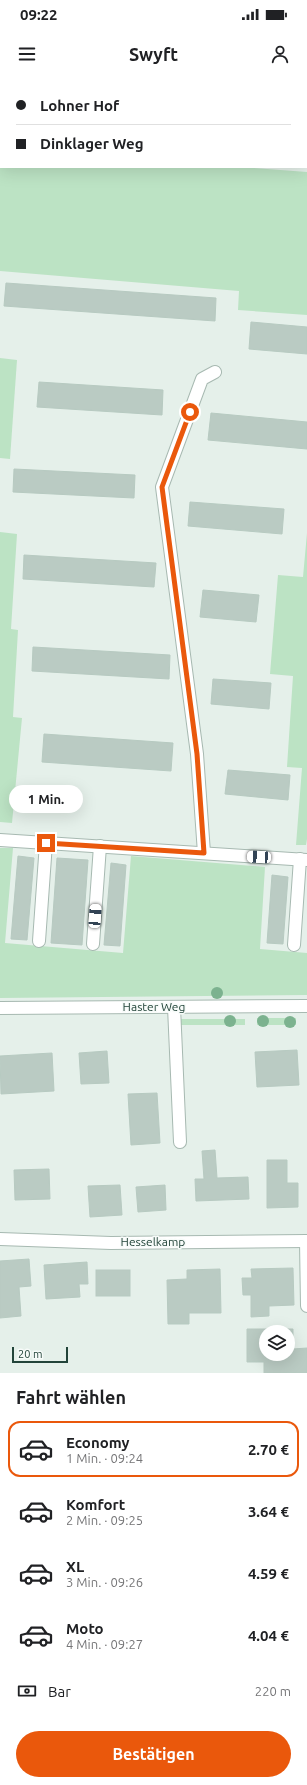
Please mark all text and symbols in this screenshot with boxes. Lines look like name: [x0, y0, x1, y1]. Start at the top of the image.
text: 09:22: [20, 6, 58, 23]
icon: menu: [16, 43, 38, 65]
icon: person: [269, 43, 291, 65]
text: Swyft: [129, 44, 178, 64]
text: Lohner Hof: [40, 97, 119, 114]
text: Dinklager Weg: [40, 135, 144, 152]
route start: [181, 403, 199, 421]
callout: 1 Min.: [9, 785, 83, 813]
text: 1 Min.: [28, 792, 64, 806]
route end: [37, 834, 55, 852]
car: [247, 850, 271, 864]
car: [88, 904, 102, 928]
street label: Haster Weg: [123, 1000, 185, 1013]
street label: Hesselkamp: [121, 1235, 185, 1248]
map controls: [259, 1325, 295, 1361]
button: layers: [259, 1325, 295, 1361]
scale bar: [12, 1345, 68, 1364]
text: 20 m: [18, 1348, 42, 1360]
text: Fahrt wählen: [16, 1387, 126, 1407]
icon: car: [18, 1431, 54, 1467]
text: Economy: [66, 1434, 130, 1451]
text: 2.70 €: [248, 1441, 289, 1458]
text: 1 Min. · 09:24: [66, 1451, 143, 1465]
icon: car: [18, 1493, 54, 1529]
text: Komfort: [66, 1496, 125, 1513]
text: 3.64 €: [248, 1503, 289, 1520]
text: 2 Min. · 09:25: [66, 1513, 143, 1527]
icon: car: [18, 1555, 54, 1591]
text: XL: [66, 1558, 84, 1575]
text: 4.59 €: [248, 1565, 289, 1582]
text: 3 Min. · 09:26: [66, 1575, 143, 1589]
icon: car: [18, 1617, 54, 1653]
text: Moto: [66, 1620, 104, 1637]
text: 4.04 €: [248, 1627, 289, 1644]
text: 4 Min. · 09:27: [66, 1637, 143, 1651]
icon: cash: [16, 1680, 38, 1702]
text: Bar: [48, 1683, 71, 1700]
text: 220 m: [255, 1684, 291, 1698]
button: Bestätigen: [16, 1731, 291, 1777]

